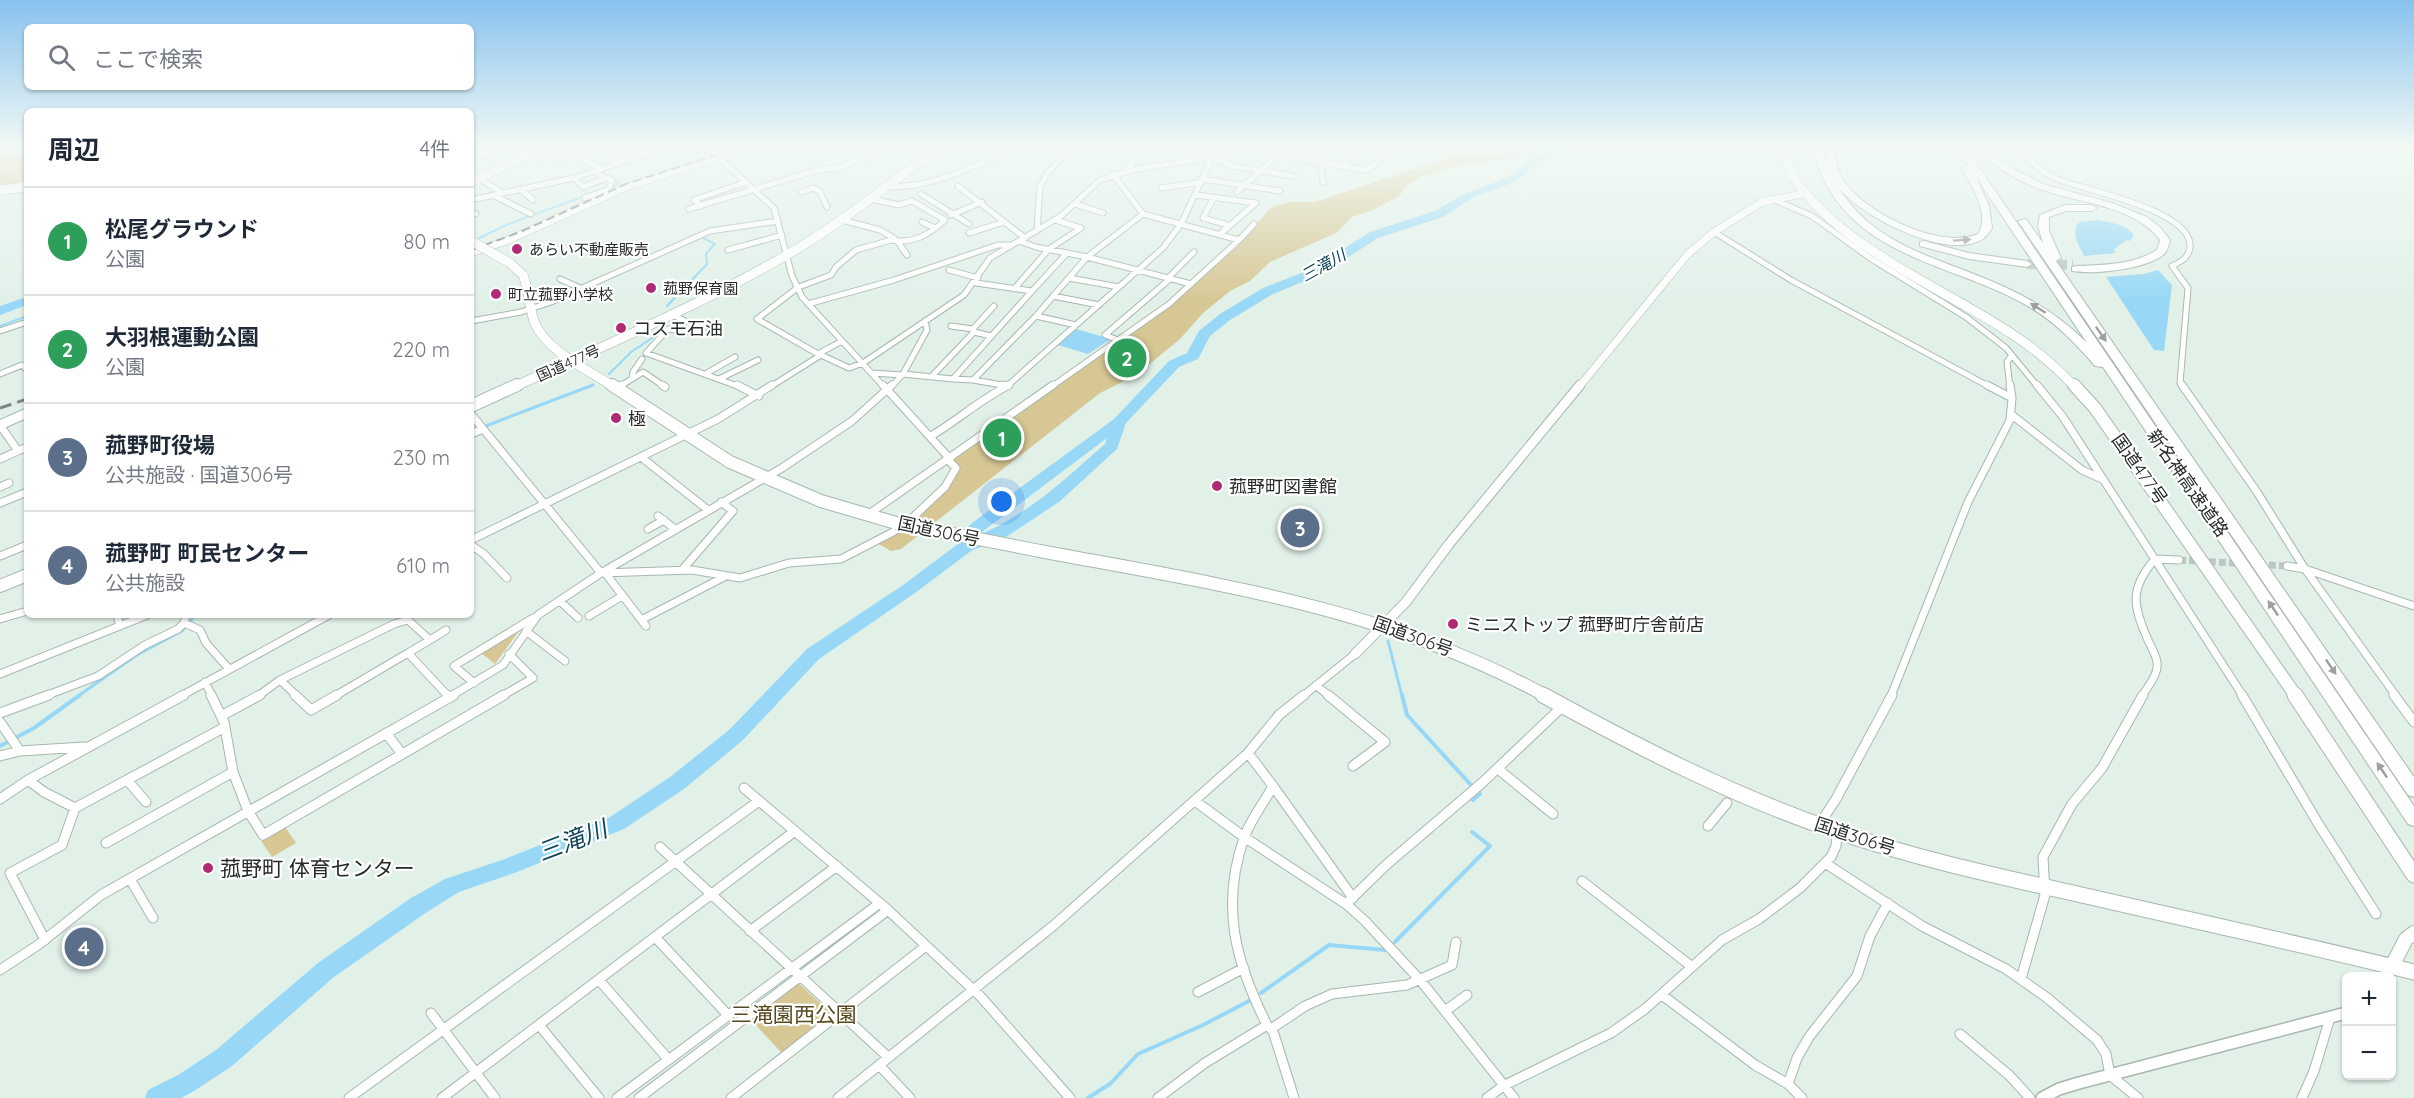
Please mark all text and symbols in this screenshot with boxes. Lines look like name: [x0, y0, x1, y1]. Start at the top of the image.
search box: [24, 24, 474, 90]
icon: search: [45, 41, 78, 74]
text: ここで検索: [93, 45, 203, 73]
text: 周辺: [48, 133, 100, 166]
text: 4件: [419, 136, 450, 161]
text: 松尾グラウンド: [105, 215, 259, 243]
text: 1: [64, 229, 71, 254]
text: 80 m: [404, 229, 450, 254]
one-way arrow: [1952, 235, 1971, 245]
place label: あらい不動産販売: [529, 240, 649, 259]
marker: あらい不動産販売: [510, 242, 524, 256]
water label: 三滝川: [1297, 244, 1351, 285]
text: 公園: [105, 246, 145, 271]
place label: 菰野保育園: [663, 279, 738, 298]
marker: 菰野保育園: [644, 281, 658, 295]
place label: 町立菰野小学校: [508, 285, 613, 304]
marker: 町立菰野小学校: [489, 287, 503, 301]
one-way arrow: [2030, 302, 2046, 313]
place label: コスモ石油: [633, 317, 723, 340]
marker: コスモ石油: [614, 321, 628, 335]
text: 大羽根運動公園: [105, 323, 259, 351]
one-way arrow: [2096, 325, 2107, 342]
pin: 2: [1108, 336, 1146, 380]
text: 2: [62, 337, 73, 362]
text: 220 m: [392, 337, 450, 362]
street label: 国道477号: [533, 341, 603, 385]
text: 公園: [105, 354, 145, 379]
place label: 極: [628, 407, 646, 430]
marker: 極: [609, 411, 623, 425]
pin: 1: [982, 416, 1022, 460]
street label: 新名神高速道路: [2142, 425, 2234, 541]
street label: 国道477号: [2107, 429, 2173, 509]
text: 菰野町役場: [105, 431, 215, 459]
text: 3: [62, 445, 73, 470]
text: 230 m: [393, 445, 450, 470]
text: 公共施設 · 国道306号: [105, 462, 293, 487]
place label: 菰野町図書館: [1229, 475, 1337, 498]
marker: 菰野町図書館: [1210, 479, 1224, 493]
your location: [987, 487, 1016, 516]
pin: 3: [1280, 506, 1320, 550]
street label: 国道306号: [896, 511, 982, 551]
text: 菰野町 町民センター: [105, 539, 309, 567]
text: 4: [62, 553, 73, 578]
text: 610 m: [396, 553, 450, 578]
text: 公共施設: [105, 570, 185, 595]
one-way arrow: [2267, 601, 2279, 617]
street label: 国道306号: [1370, 611, 1456, 661]
place label: ミニストップ 菰野町庁舎前店: [1465, 613, 1704, 636]
marker: ミニストップ 菰野町庁舎前店: [1446, 617, 1460, 631]
one-way arrow: [2325, 659, 2337, 675]
one-way arrow: [2376, 762, 2387, 779]
water label: 三滝川: [533, 812, 614, 867]
street label: 国道306号: [1812, 812, 1898, 860]
place label: 菰野町 体育センター: [220, 855, 415, 881]
marker: 菰野町 体育センター: [201, 861, 215, 875]
pin: 4: [64, 924, 104, 970]
map controls: [2342, 972, 2396, 1080]
button: +: [2342, 972, 2396, 1026]
park label: 三滝園西公園: [731, 1001, 857, 1027]
button: −: [2342, 1026, 2396, 1080]

